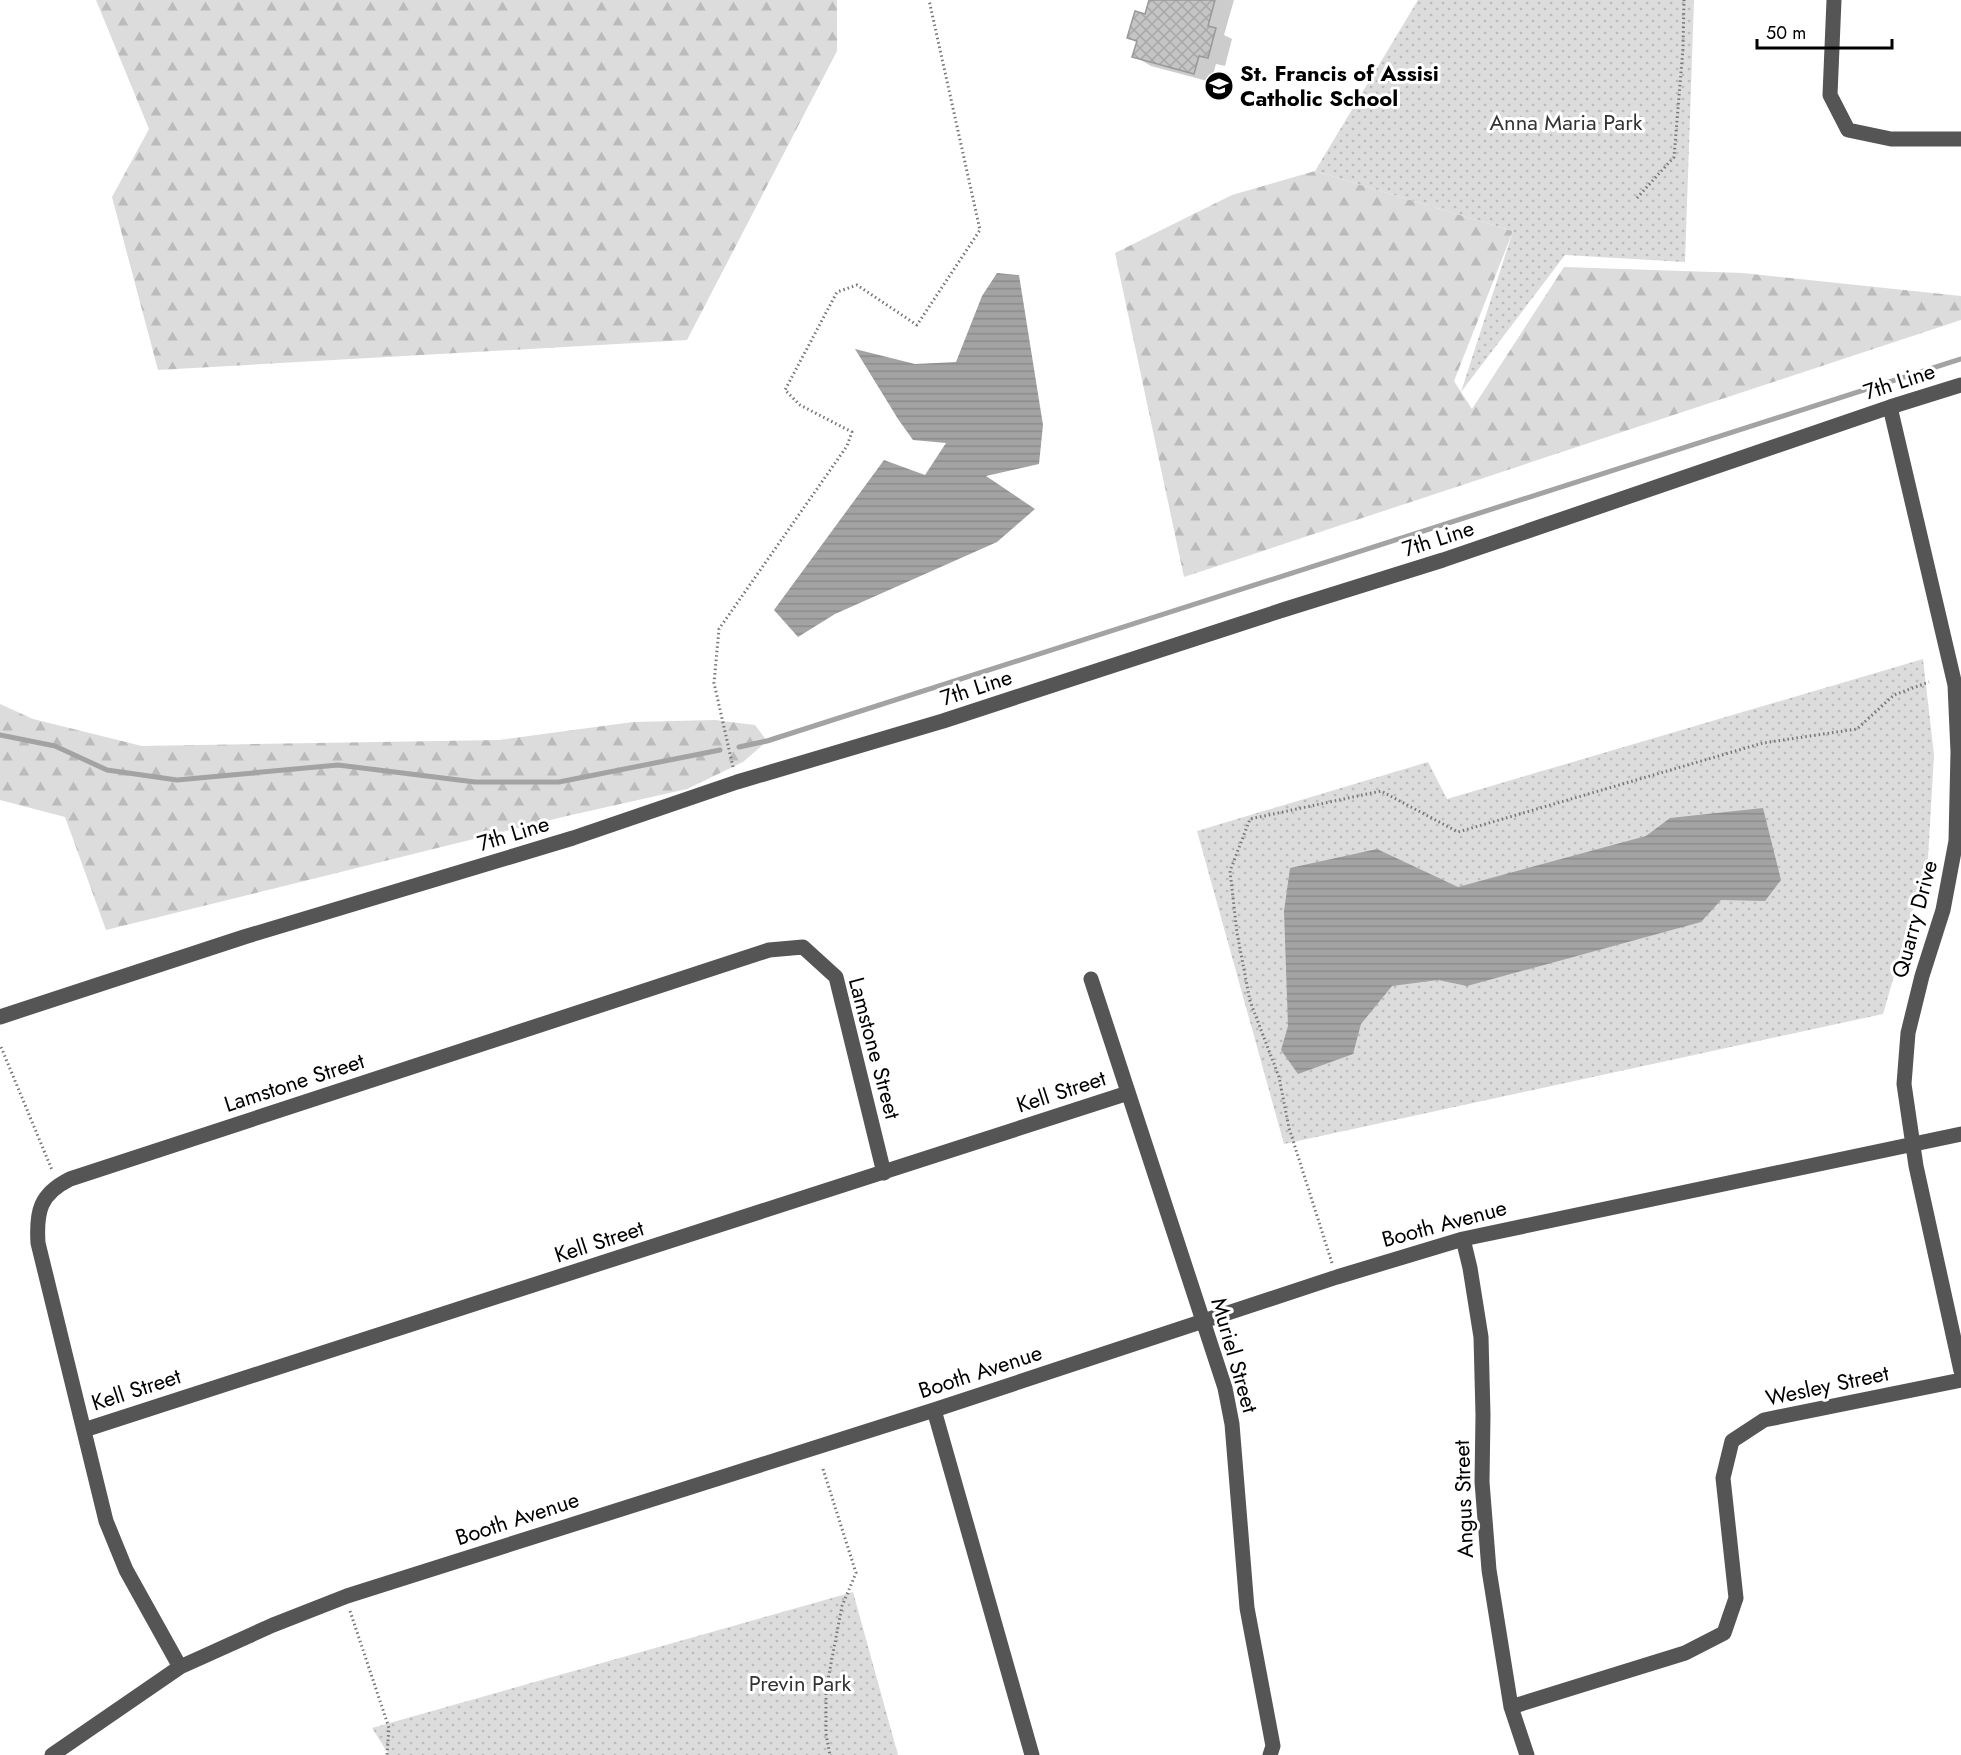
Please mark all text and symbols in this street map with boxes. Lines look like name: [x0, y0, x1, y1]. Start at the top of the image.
scale bar: [1757, 12, 1892, 50]
text: 50 m: [1766, 20, 1806, 46]
place label: St. Francis of Assisi Catholic School: [1240, 57, 1439, 114]
school or university icon: St. Francis of Assisi Catholic School: [1203, 70, 1235, 102]
park label: Anna Maria Park: [1490, 106, 1643, 138]
street label: 7th Line: [1859, 354, 1939, 408]
street label: 7th Line: [1398, 511, 1478, 565]
street label: 7th Line: [936, 660, 1016, 714]
street label: 7th Line: [473, 807, 553, 859]
street label: Quarry Drive: [1883, 857, 1945, 981]
street label: Lamstone Street: [841, 973, 910, 1123]
street label: Lamstone Street: [220, 1044, 369, 1120]
street label: Kell Street: [1012, 1061, 1111, 1120]
street label: Booth Avenue: [1378, 1191, 1510, 1255]
street label: Kell Street: [550, 1211, 649, 1270]
street label: Muriel Street: [1203, 1294, 1267, 1417]
street label: Booth Avenue: [914, 1336, 1046, 1406]
street label: Wesley Street: [1763, 1356, 1892, 1414]
street label: Kell Street: [87, 1359, 186, 1418]
street label: Angus Street: [1445, 1439, 1481, 1559]
street label: Booth Avenue: [451, 1483, 583, 1553]
park label: Previn Park: [749, 1667, 852, 1699]

